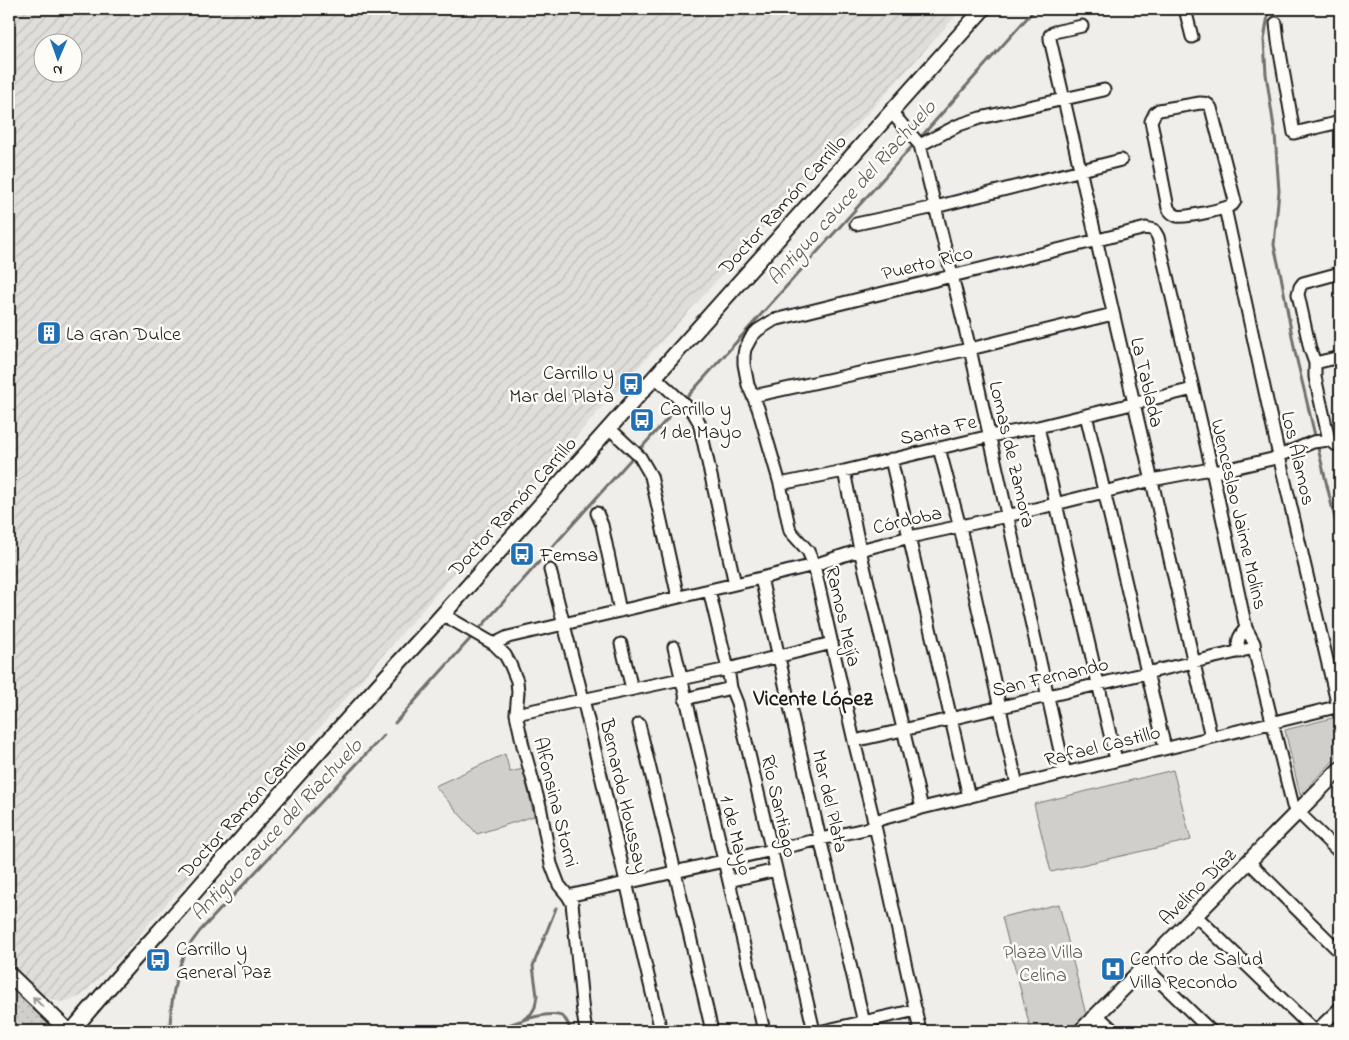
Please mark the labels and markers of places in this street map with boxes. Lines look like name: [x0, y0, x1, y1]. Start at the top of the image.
building icon: La Gran Dulce: [36, 320, 62, 346]
place label: La Gran Dulce: [66, 321, 181, 350]
place label: Carrillo y Mar del Plata: [509, 360, 614, 412]
bus stop icon: Carrillo y Mar del Plata: [618, 371, 644, 397]
place label: Carrillo y 1 de Mayo: [660, 396, 742, 448]
bus stop icon: Carrillo y 1 de Mayo: [629, 407, 655, 433]
bus stop icon: Femsa: [509, 541, 535, 567]
place label: Femsa: [539, 542, 598, 571]
place label: Carrillo y General Paz: [176, 936, 272, 988]
place label: Centro de Salud Villa Recondo: [1129, 946, 1263, 998]
bus stop icon: Carrillo y General Paz: [145, 947, 171, 973]
hospital icon: Centro de Salud Villa Recondo: [1100, 956, 1126, 982]

